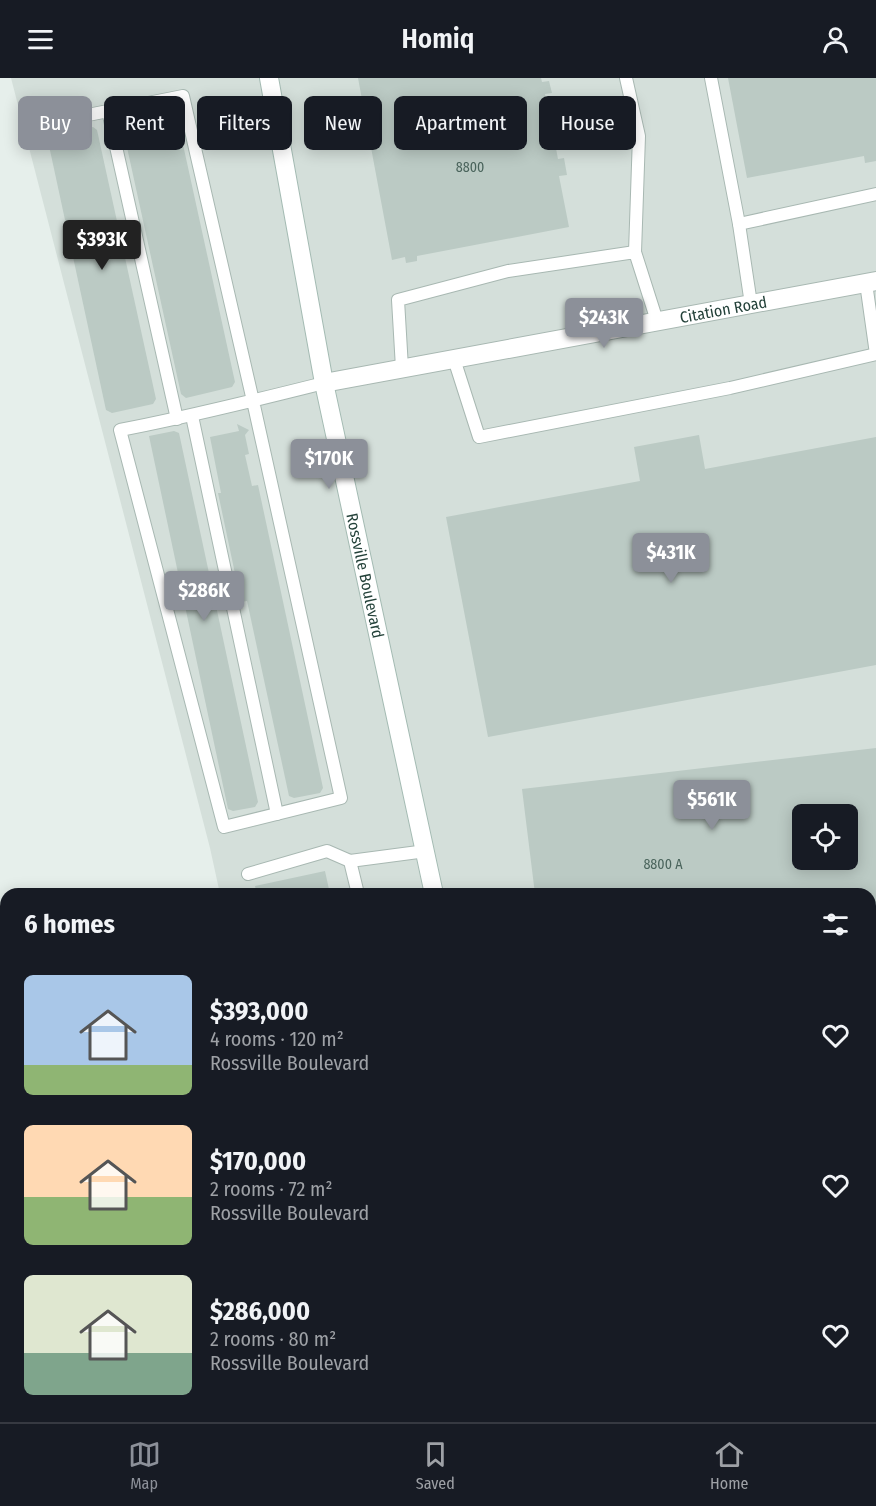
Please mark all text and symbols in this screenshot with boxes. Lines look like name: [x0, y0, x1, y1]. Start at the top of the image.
icon: menu: [24, 23, 57, 56]
text: Homiq: [402, 23, 474, 55]
icon: person: [819, 23, 852, 56]
chip: Buy: [18, 96, 92, 150]
chip: Rent: [104, 96, 185, 150]
chip: Filters: [197, 96, 292, 150]
chip: New: [304, 96, 382, 150]
chip: Apartment: [394, 96, 527, 150]
chip: House: [539, 96, 636, 150]
house number: 8800: [456, 159, 484, 176]
pin: $393K: [60, 220, 144, 271]
text: $393K: [77, 227, 127, 251]
street label: Citation Road: [678, 292, 768, 327]
pin: $243K: [562, 298, 646, 349]
text: $243K: [579, 305, 629, 329]
pin: $170K: [287, 439, 371, 490]
text: $170K: [305, 446, 353, 470]
street label: Rossville Boulevard: [342, 511, 388, 640]
pin: $431K: [629, 533, 713, 584]
text: $431K: [646, 540, 696, 564]
pin: $286K: [162, 571, 246, 622]
text: $286K: [178, 578, 230, 602]
pin: $561K: [670, 780, 754, 831]
text: $561K: [687, 787, 737, 811]
map controls: [792, 804, 858, 870]
button: locate: [792, 804, 858, 870]
house number: 8800 A: [643, 856, 683, 873]
icon: filters: [819, 908, 852, 941]
text: 6 homes: [24, 909, 115, 940]
text: $393,000: [210, 996, 308, 1027]
icon: home: [72, 999, 144, 1071]
icon: heart: [819, 1019, 852, 1052]
text: 4 rooms · 120 m²: [210, 1027, 344, 1051]
text: Rossville Boulevard: [210, 1051, 369, 1075]
text: $170,000: [210, 1146, 306, 1177]
icon: home: [72, 1149, 144, 1221]
icon: heart: [819, 1169, 852, 1202]
text: 2 rooms · 72 m²: [210, 1177, 332, 1201]
text: Rossville Boulevard: [210, 1201, 369, 1225]
text: $286,000: [210, 1296, 310, 1327]
icon: home: [72, 1299, 144, 1371]
icon: heart: [819, 1319, 852, 1352]
text: 2 rooms · 80 m²: [210, 1327, 336, 1351]
text: Rossville Boulevard: [210, 1351, 369, 1375]
tab: Map: [128, 1438, 161, 1493]
tab: Saved: [416, 1438, 455, 1493]
tab: Home: [710, 1438, 748, 1493]

